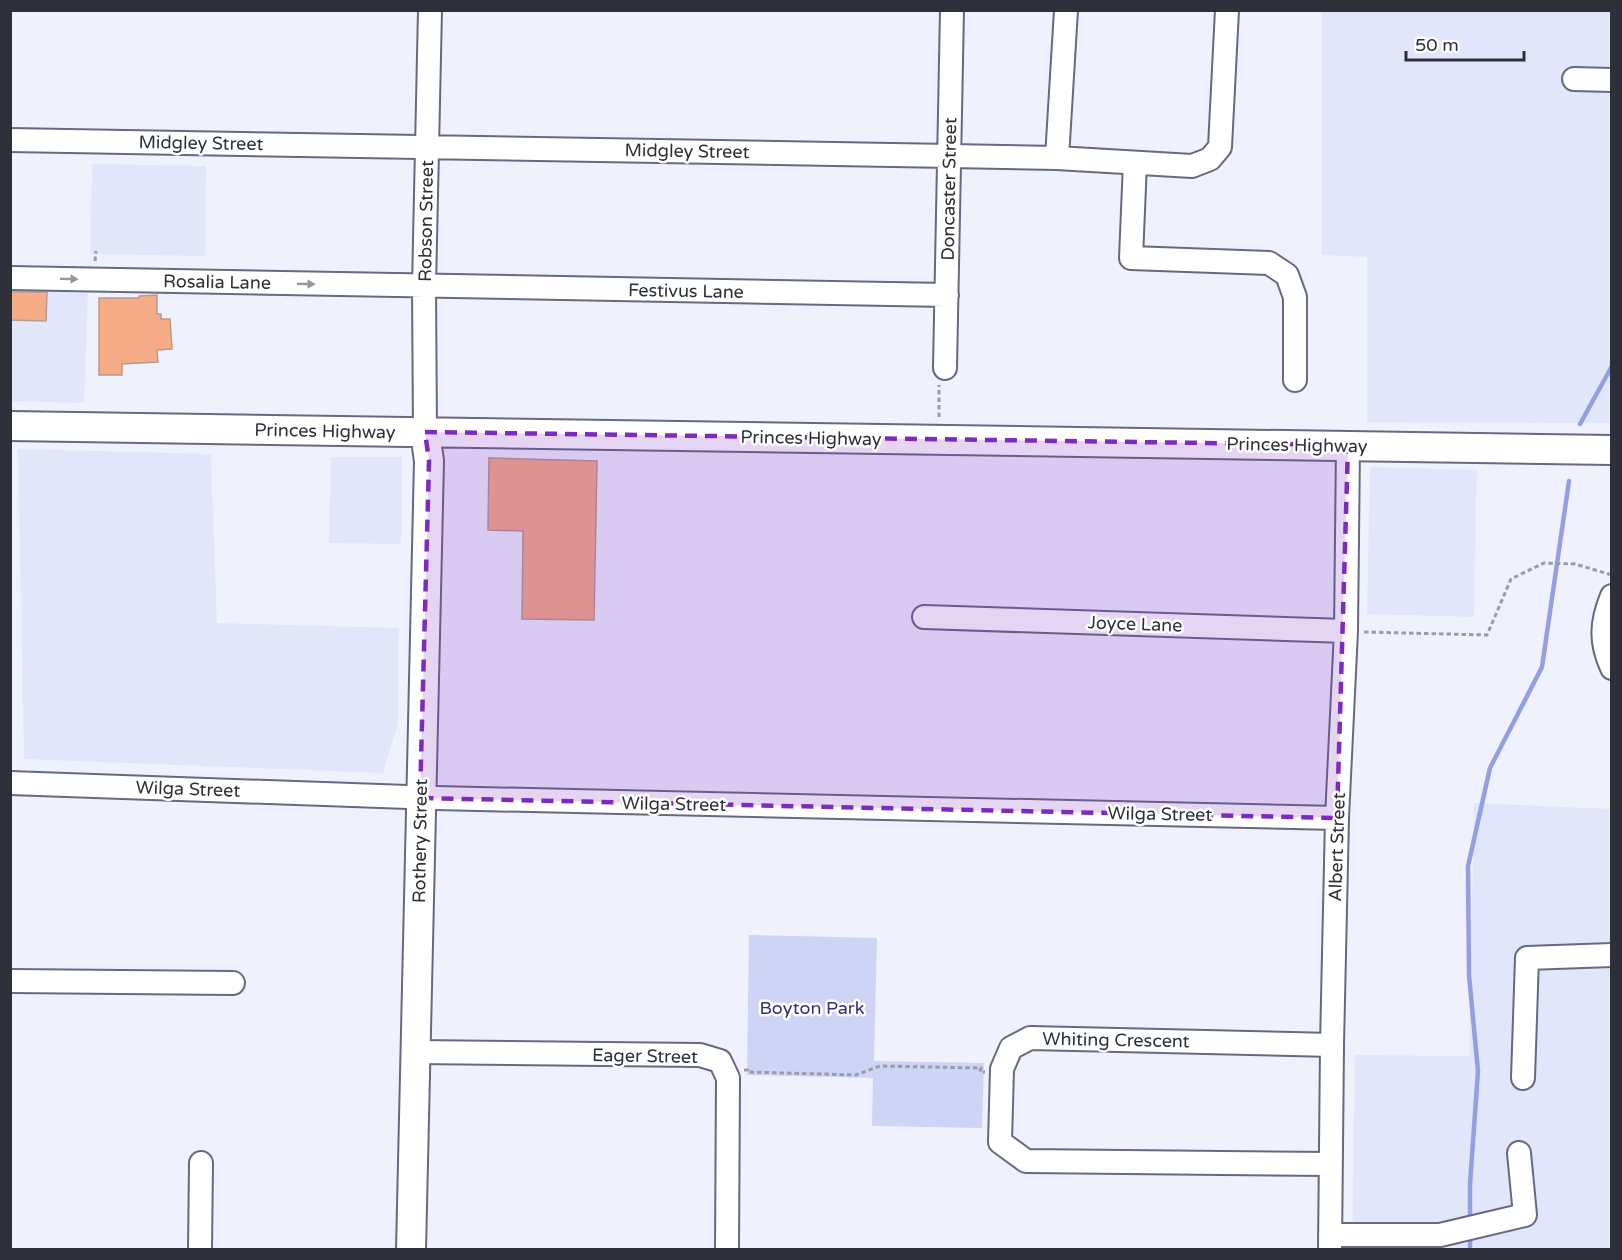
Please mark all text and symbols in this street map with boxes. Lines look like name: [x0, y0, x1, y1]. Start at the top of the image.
scale bar: [1406, 24, 1524, 62]
text: 50 m: [1415, 34, 1459, 56]
street label: Doncaster Street: [937, 117, 961, 261]
street label: Midgley Street: [138, 131, 264, 155]
street label: Midgley Street: [624, 139, 750, 163]
street label: Robson Street: [414, 160, 438, 282]
street label: Rosalia Lane: [163, 270, 271, 294]
one-way arrow: [59, 274, 78, 284]
one-way arrow: [296, 279, 315, 289]
street label: Festivus Lane: [628, 279, 744, 303]
street label: Princes Highway: [254, 419, 396, 443]
street label: Princes Highway: [740, 426, 882, 450]
street label: Princes Highway: [1226, 433, 1368, 457]
street label: Joyce Lane: [1087, 611, 1183, 637]
street label: Wilga Street: [135, 776, 241, 802]
street label: Rothery Street: [408, 778, 432, 903]
street label: Wilga Street: [622, 792, 727, 816]
street label: Albert Street: [1324, 792, 1350, 902]
street label: Wilga Street: [1108, 802, 1213, 826]
park label: Boyton Park: [759, 997, 865, 1019]
street label: Whiting Crescent: [1042, 1028, 1190, 1052]
street label: Eager Street: [592, 1044, 698, 1068]

